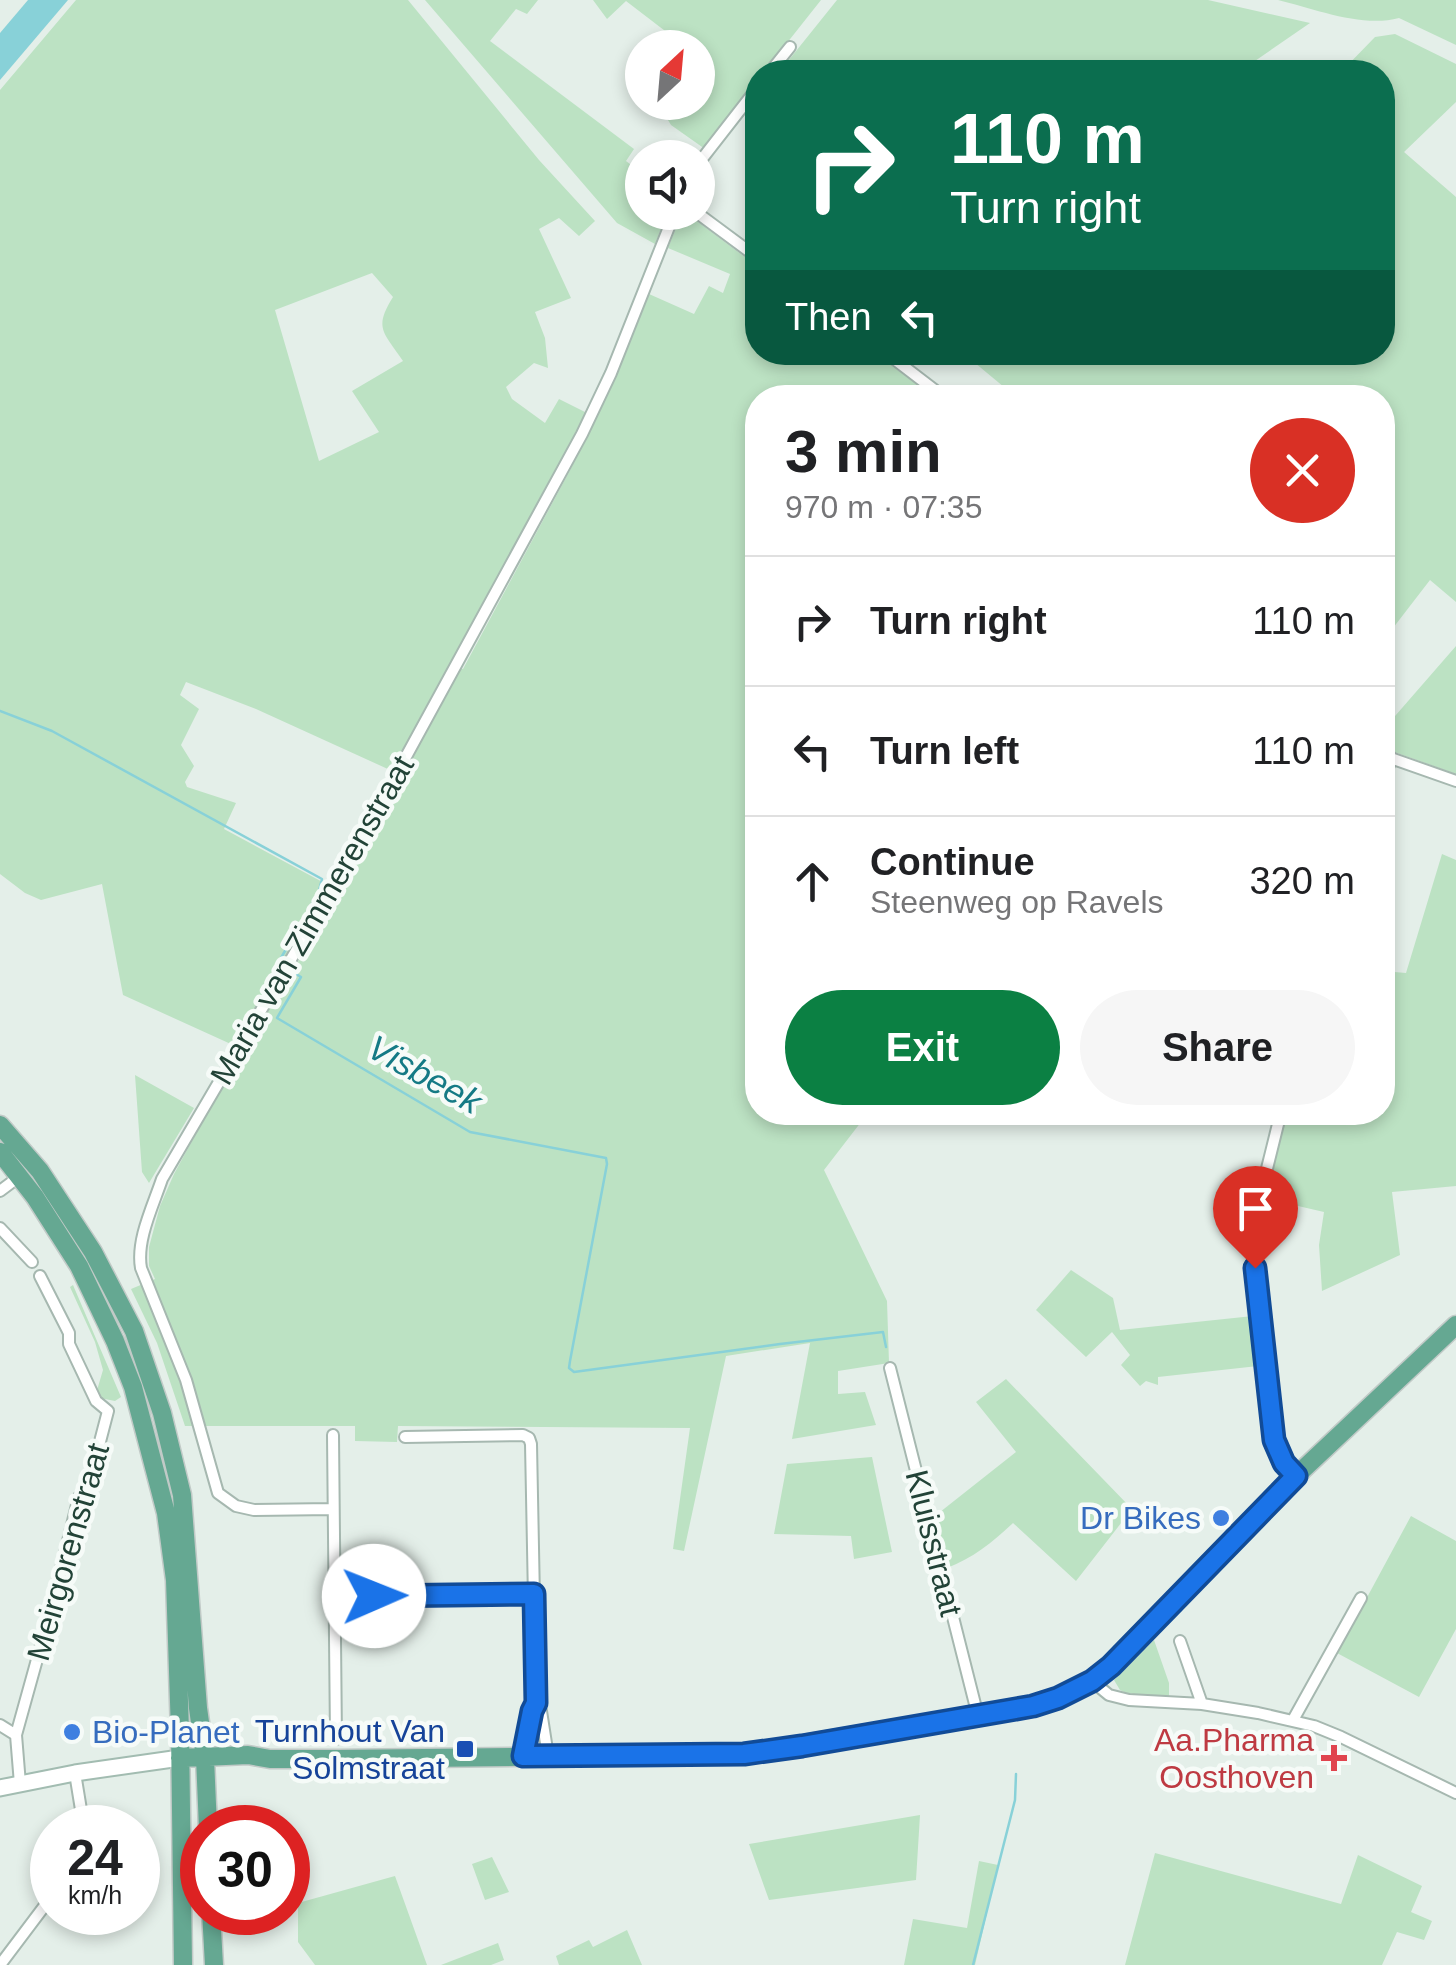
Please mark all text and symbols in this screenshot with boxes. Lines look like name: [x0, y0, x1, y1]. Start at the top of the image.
north arrow: [625, 30, 715, 120]
map controls: [625, 30, 715, 230]
icon: right: [785, 100, 915, 230]
text: 110 m: [950, 100, 1145, 178]
button: sound: [625, 140, 715, 230]
text: Turn right: [950, 182, 1141, 233]
icon: left: [892, 290, 947, 345]
text: Then: [785, 296, 872, 338]
text: 3 min: [785, 418, 942, 485]
button: close: [1250, 418, 1355, 523]
text: 970 m · 07:35: [785, 489, 982, 525]
icon: right: [785, 594, 840, 649]
text: Turn right: [870, 600, 1047, 642]
text: 110 m: [1252, 600, 1355, 642]
icon: left: [785, 724, 840, 779]
text: Turn left: [870, 730, 1019, 772]
text: 110 m: [1252, 730, 1355, 772]
street label: Maria van Zimmerenstraat: [203, 749, 421, 1091]
text: Continue: [870, 841, 1035, 883]
icon: ahead: [785, 854, 840, 909]
text: 320 m: [1249, 860, 1355, 902]
text: Steenweg op Ravels: [870, 884, 1164, 920]
button: Exit: [785, 990, 1060, 1105]
button: Share: [1080, 990, 1355, 1105]
water label: Visbeek: [361, 1027, 490, 1122]
pin: [1213, 1166, 1298, 1269]
icon: arrive: [1228, 1181, 1283, 1236]
street label: Meirgorenstraat: [20, 1439, 116, 1665]
street label: Kluisstraat: [898, 1466, 970, 1620]
place label: Dr Bikes: [1080, 1500, 1201, 1536]
marker: Dr Bikes: [1210, 1507, 1232, 1529]
position arrow: [322, 1544, 426, 1648]
place label: Turnhout Van Solmstraat: [255, 1713, 445, 1786]
place label: Bio-Planet: [92, 1714, 240, 1750]
marker: Bio-Planet: [61, 1721, 83, 1743]
place label: Aa.Pharma Oosthoven: [1154, 1722, 1314, 1795]
marker: Turnhout Van Solmstraat: [454, 1738, 476, 1760]
marker: Aa.Pharma Oosthoven: [1323, 1747, 1345, 1769]
speed limit sign: 30: [180, 1805, 310, 1935]
text: 24: [67, 1830, 123, 1886]
text: km/h: [68, 1881, 122, 1909]

